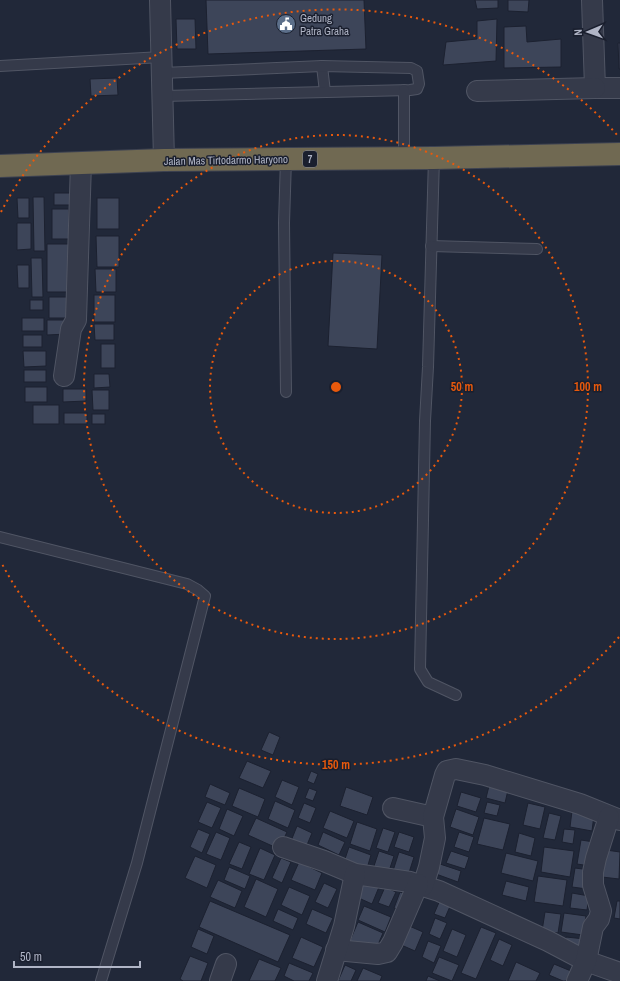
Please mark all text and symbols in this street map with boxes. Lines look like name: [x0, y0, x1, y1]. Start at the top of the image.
place label: Gedung Patra Graha: [300, 11, 349, 38]
north arrow: [568, 12, 608, 52]
public building icon: Gedung Patra Graha: [275, 13, 297, 35]
text: N: [571, 29, 585, 36]
road number: 7: [303, 151, 317, 167]
street label: Jalan Mas Tirtodarmo Haryono: [164, 152, 288, 168]
text: 50 m: [451, 379, 473, 395]
text: 100 m: [574, 379, 602, 395]
centre of rings: [329, 380, 343, 394]
text: 150 m: [322, 757, 350, 773]
scale bar: [14, 943, 140, 969]
text: 50 m: [20, 949, 42, 965]

